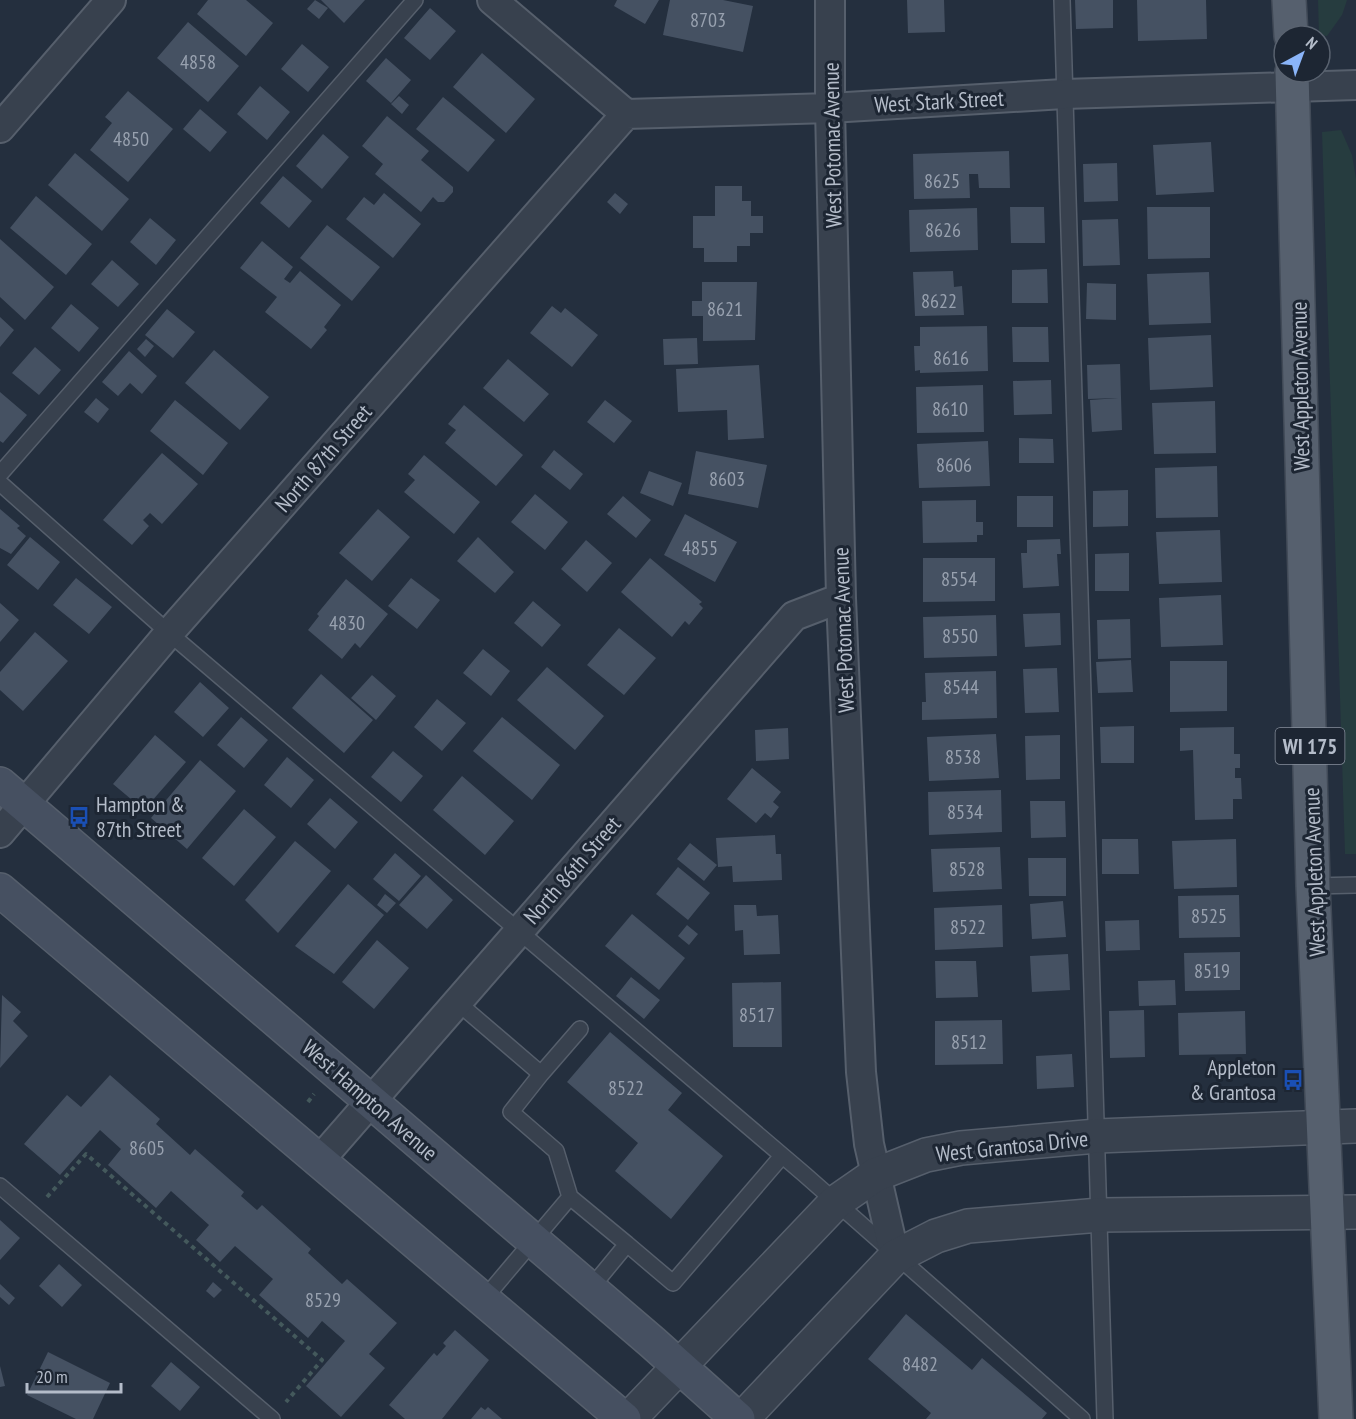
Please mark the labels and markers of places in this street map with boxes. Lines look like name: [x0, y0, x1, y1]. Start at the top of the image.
place label: Hampton & 87th Street: [96, 790, 185, 843]
bus stop icon: Hampton & 87th Street: [67, 805, 91, 829]
place label: Appleton & Grantosa: [1190, 1053, 1276, 1106]
bus stop icon: Appleton & Grantosa: [1281, 1068, 1305, 1092]

